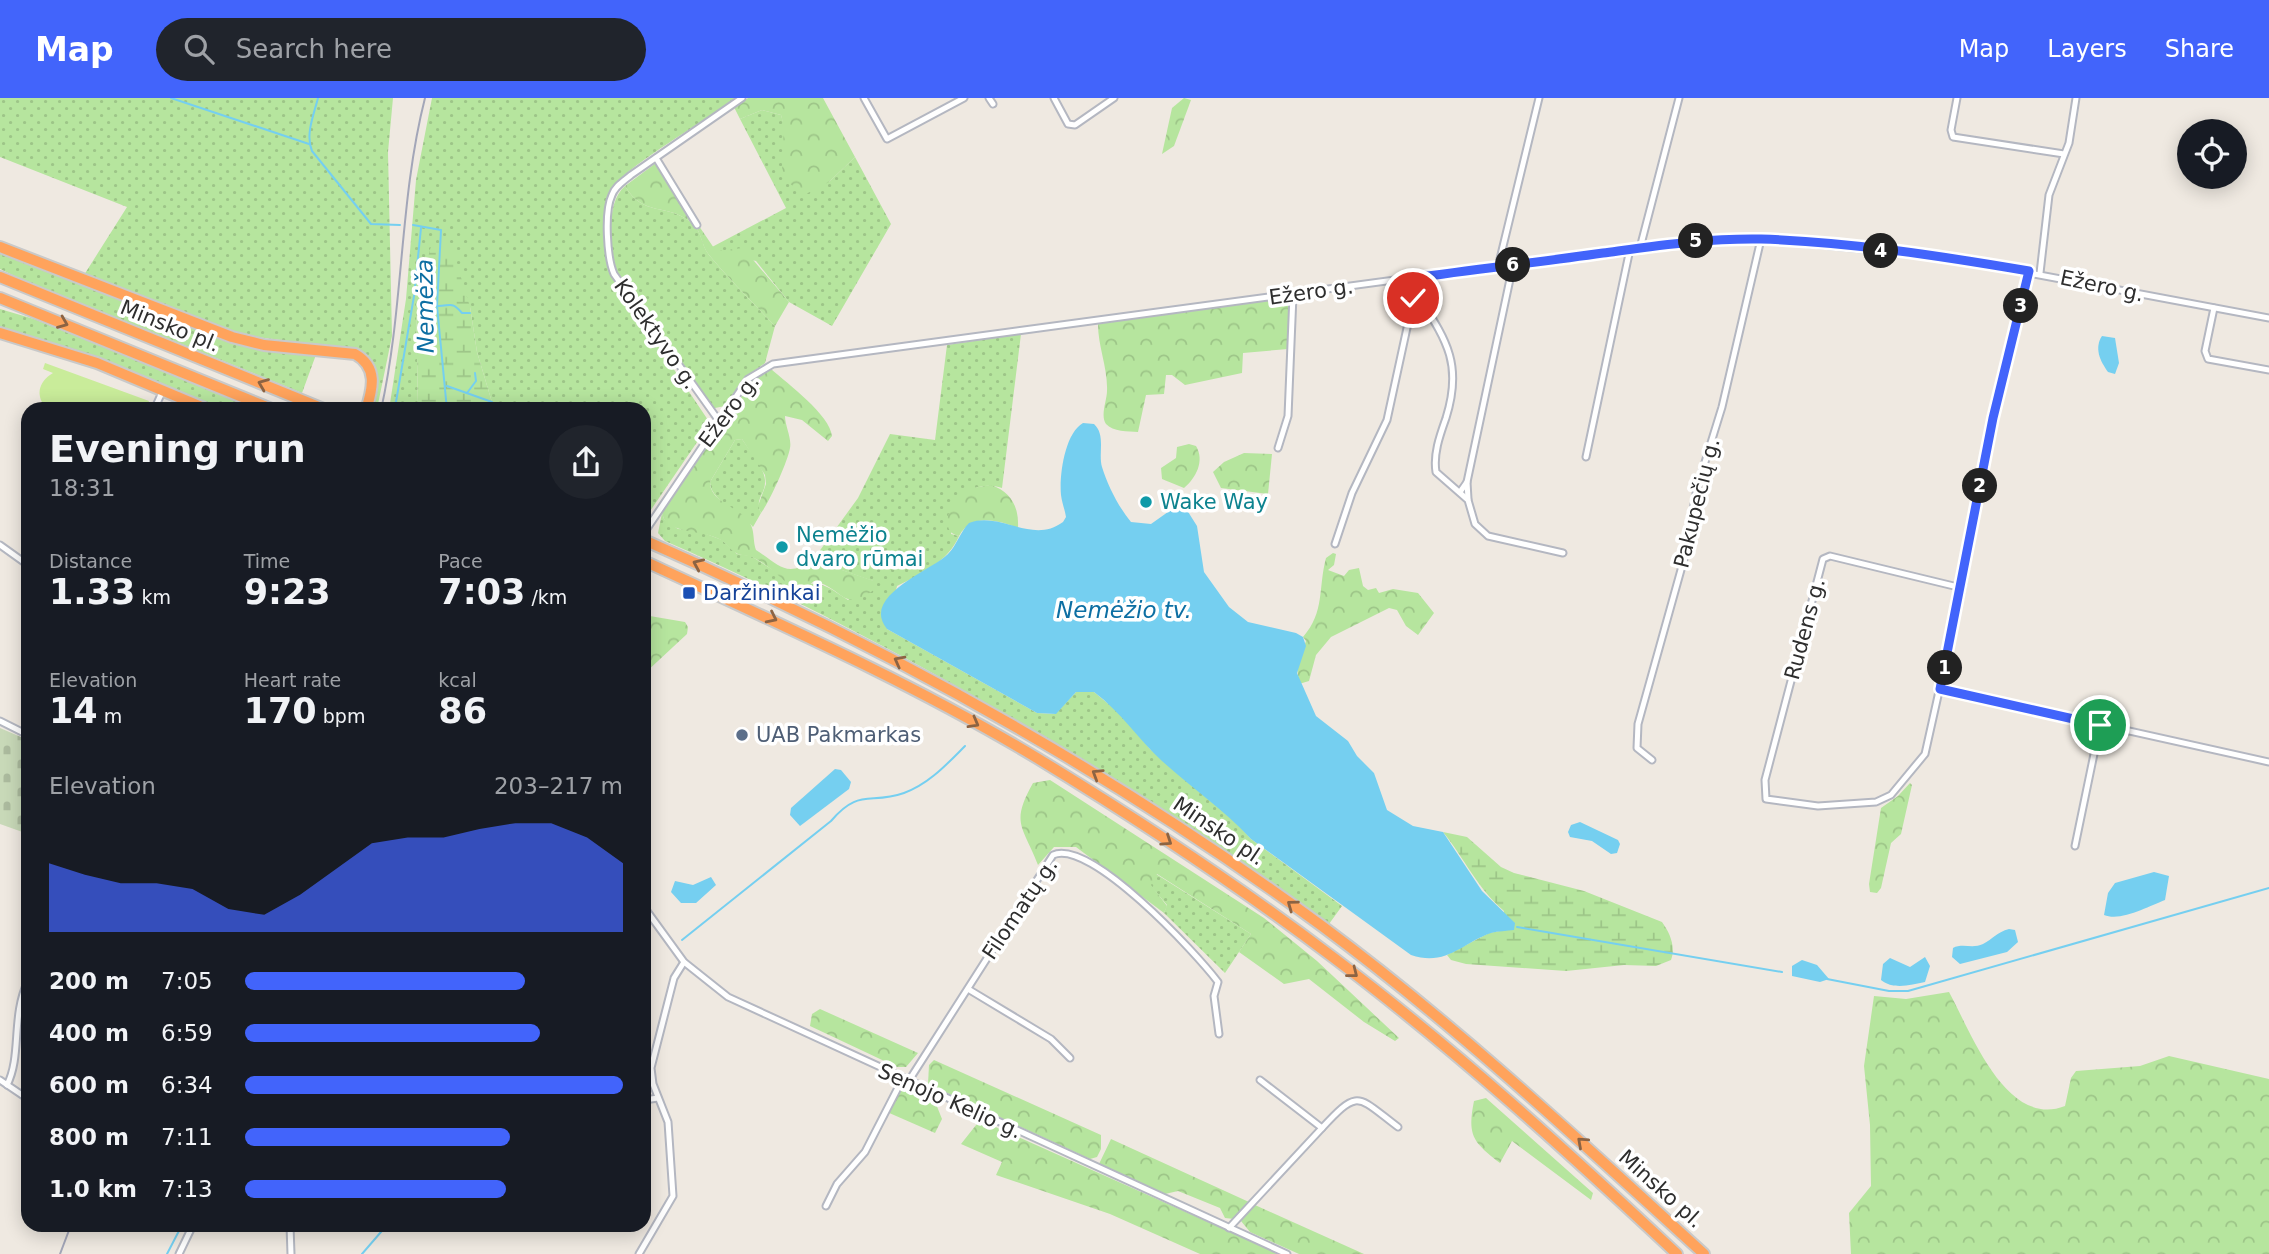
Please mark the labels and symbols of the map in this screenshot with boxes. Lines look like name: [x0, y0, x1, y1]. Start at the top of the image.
pin: 5: [1678, 223, 1714, 258]
pin: 4: [1864, 234, 1898, 268]
pin: 6: [1496, 248, 1530, 282]
water label: Nemėža: [411, 259, 439, 353]
street label: Ežero g.: [2058, 265, 2146, 307]
pin: [1383, 268, 1443, 328]
street label: Kolektyvo g.: [609, 274, 703, 394]
street label: Ežero g.: [1267, 274, 1355, 310]
pin: 3: [2004, 288, 2038, 324]
street label: Minsko pl.: [117, 295, 223, 357]
one-way arrow: [57, 315, 69, 329]
street label: Ežero g.: [694, 370, 764, 452]
one-way arrow: [258, 378, 270, 392]
street label: Pakupečių g.: [1669, 436, 1725, 570]
pin: 2: [1962, 468, 1997, 504]
place label: Wake Way: [1160, 490, 1268, 514]
marker: Wake Way: [1138, 494, 1154, 510]
place label: Nemėžio dvaro rūmai: [796, 523, 923, 571]
marker: Nemėžio dvaro rūmai: [774, 539, 790, 555]
one-way arrow: [693, 558, 705, 572]
street label: Rudens g.: [1780, 576, 1830, 682]
place label: Daržininkai: [703, 581, 820, 605]
marker: Daržininkai: [681, 585, 697, 601]
water label: Nemėžio tv.: [1056, 597, 1192, 623]
one-way arrow: [765, 610, 777, 624]
pin: 1: [1927, 650, 1962, 686]
one-way arrow: [894, 656, 907, 670]
pin: [2070, 695, 2130, 755]
one-way arrow: [966, 714, 979, 728]
place label: UAB Pakmarkas: [756, 723, 921, 747]
marker: UAB Pakmarkas: [734, 727, 750, 743]
one-way arrow: [1092, 770, 1105, 783]
street label: Minsko pl.: [1169, 792, 1269, 870]
one-way arrow: [1160, 833, 1173, 846]
street label: Filomatų g.: [977, 854, 1063, 964]
one-way arrow: [1287, 900, 1300, 913]
one-way arrow: [1345, 964, 1358, 977]
street label: Senojo Kelio g.: [874, 1059, 1026, 1143]
one-way arrow: [1577, 1138, 1590, 1150]
street label: Minsko pl.: [1614, 1145, 1708, 1233]

